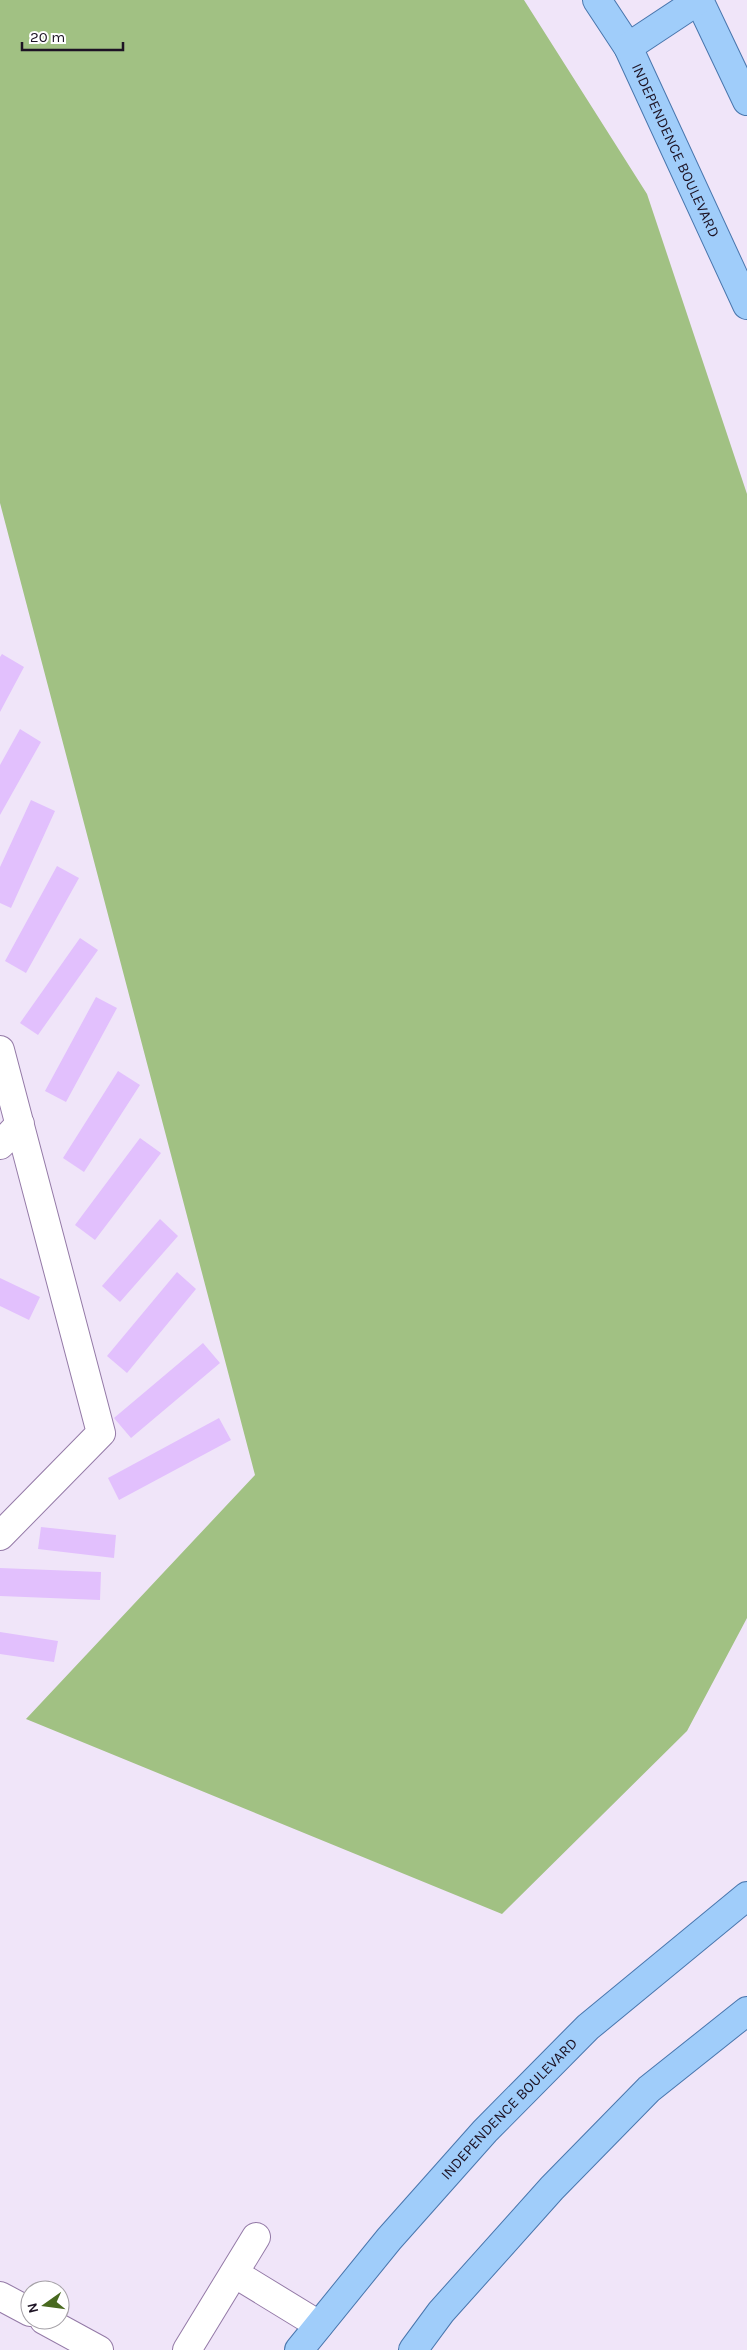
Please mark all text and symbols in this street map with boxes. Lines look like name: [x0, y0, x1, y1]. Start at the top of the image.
scale bar: [22, 20, 124, 52]
text: 20 m: [30, 28, 65, 46]
street label: INDEPENDENCE BOULEVARD: [628, 60, 723, 240]
street label: INDEPENDENCE BOULEVARD: [437, 2034, 581, 2183]
north arrow: [20, 2280, 70, 2330]
text: N: [23, 2301, 42, 2315]

